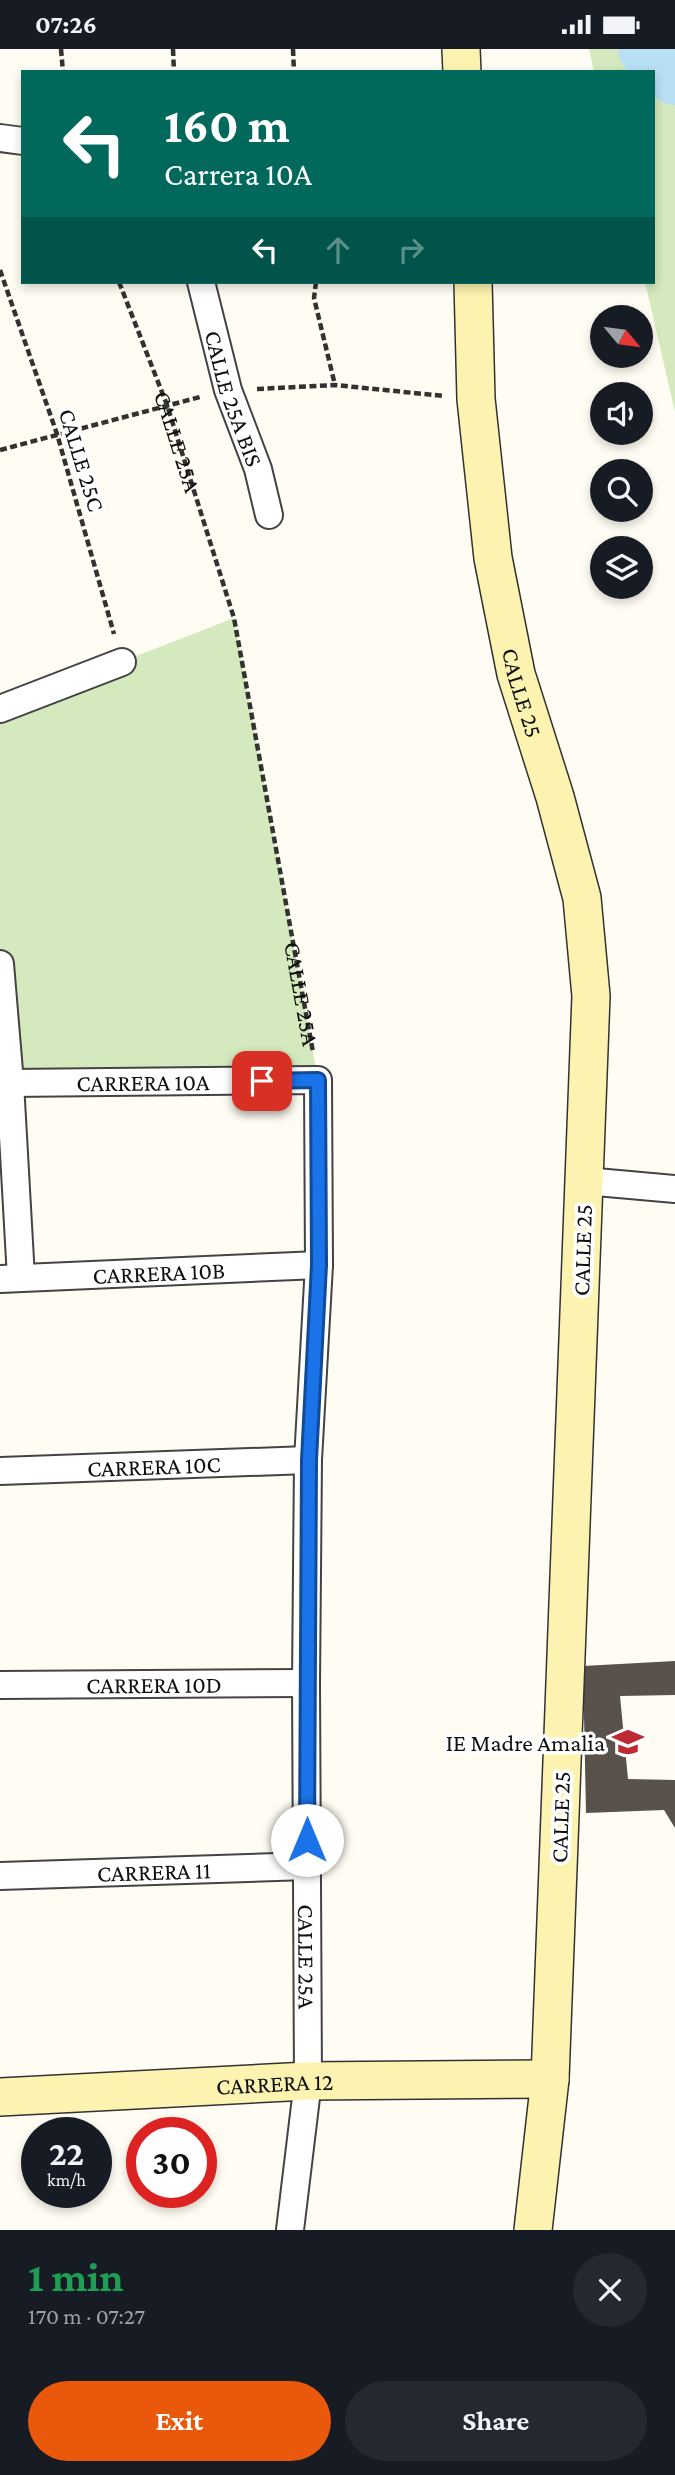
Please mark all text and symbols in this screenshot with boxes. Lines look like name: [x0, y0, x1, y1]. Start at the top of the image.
text: 07:26: [35, 10, 97, 39]
icon: left: [49, 98, 140, 189]
text: 160 m: [164, 98, 290, 153]
text: Carrera 10A: [164, 156, 312, 192]
icon: left: [246, 231, 284, 269]
icon: ahead: [319, 231, 357, 269]
icon: right: [392, 231, 430, 269]
north arrow: [590, 305, 653, 367]
map controls: [590, 305, 653, 599]
street label: CALLE 25A BIS: [200, 328, 269, 470]
button: sound: [590, 382, 653, 445]
street label: CALLE 25A: [149, 387, 207, 496]
street label: CALLE 25C: [54, 405, 110, 515]
button: search: [590, 459, 653, 522]
button: layers: [590, 536, 653, 599]
street label: CALLE 25: [498, 646, 549, 741]
street label: CALLE 25A: [280, 939, 325, 1048]
pin: [232, 1051, 292, 1111]
icon: arrive: [243, 1062, 281, 1100]
street label: CARRERA 10A: [76, 1068, 210, 1096]
street label: CALLE 25: [567, 1204, 597, 1296]
street label: CARRERA 10B: [92, 1256, 226, 1288]
street label: CARRERA 10C: [87, 1450, 221, 1481]
street label: CARRERA 10D: [86, 1670, 222, 1698]
school or university icon: IE Madre Amalia: [611, 1725, 645, 1759]
place label: IE Madre Amalia: [446, 1729, 605, 1756]
street label: CALLE 25: [545, 1771, 575, 1863]
position arrow: [270, 1803, 344, 1877]
street label: CARRERA 11: [97, 1856, 211, 1886]
street label: CALLE 25A: [294, 1904, 321, 2010]
street label: CARRERA 12: [215, 2067, 333, 2099]
speed limit sign: 30: [126, 2117, 217, 2208]
text: 22: [49, 2134, 84, 2173]
text: km/h: [47, 2170, 86, 2190]
text: 1 min: [28, 2253, 124, 2300]
button: close: [573, 2253, 647, 2327]
text: 170 m · 07:27: [28, 2303, 145, 2329]
button: Exit: [28, 2381, 331, 2461]
button: Share: [345, 2381, 647, 2461]

